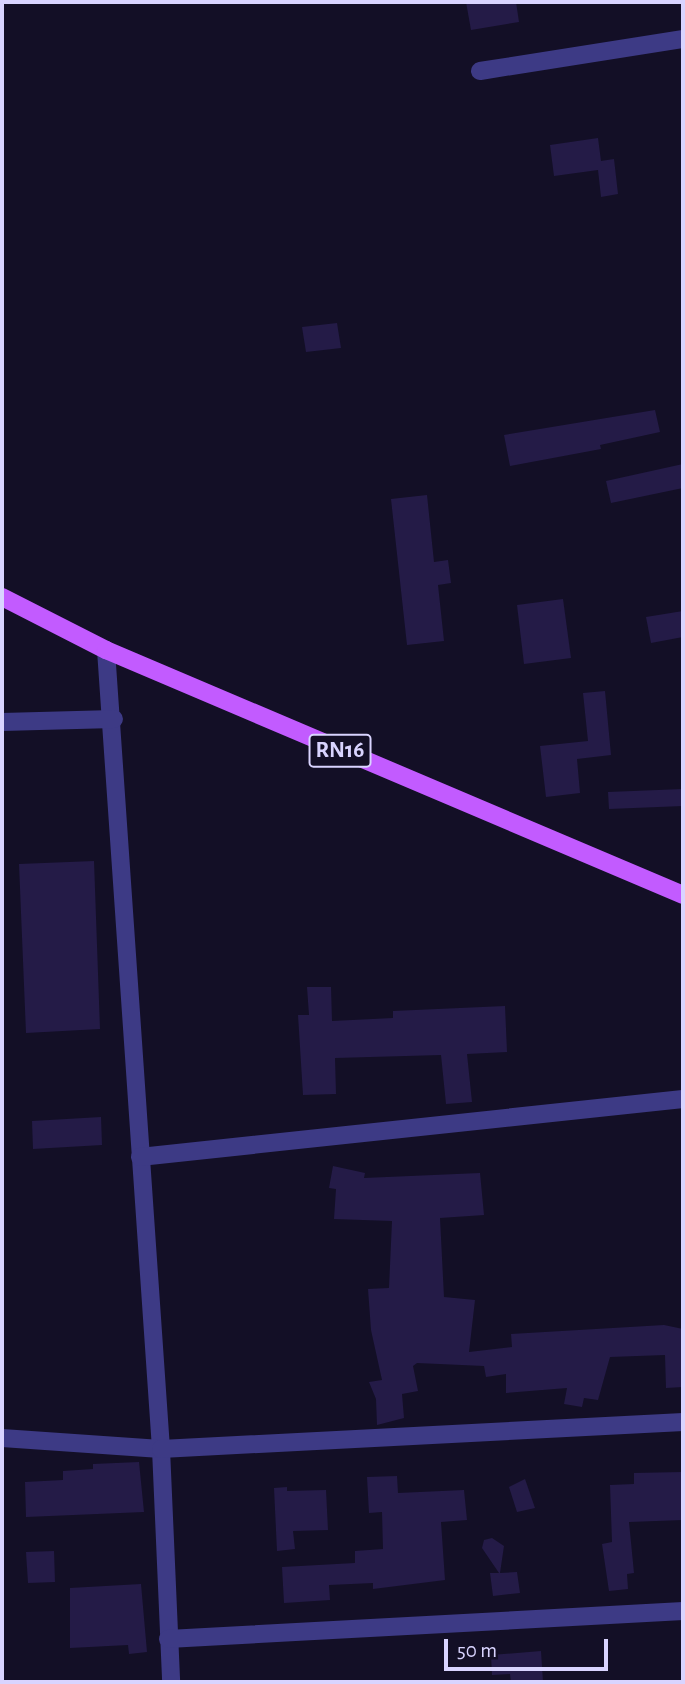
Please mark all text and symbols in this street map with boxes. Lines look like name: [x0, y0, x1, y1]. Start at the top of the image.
road number: RN16: [308, 732, 372, 771]
scale bar: [447, 1624, 612, 1668]
text: 50 m: [457, 1640, 497, 1661]

